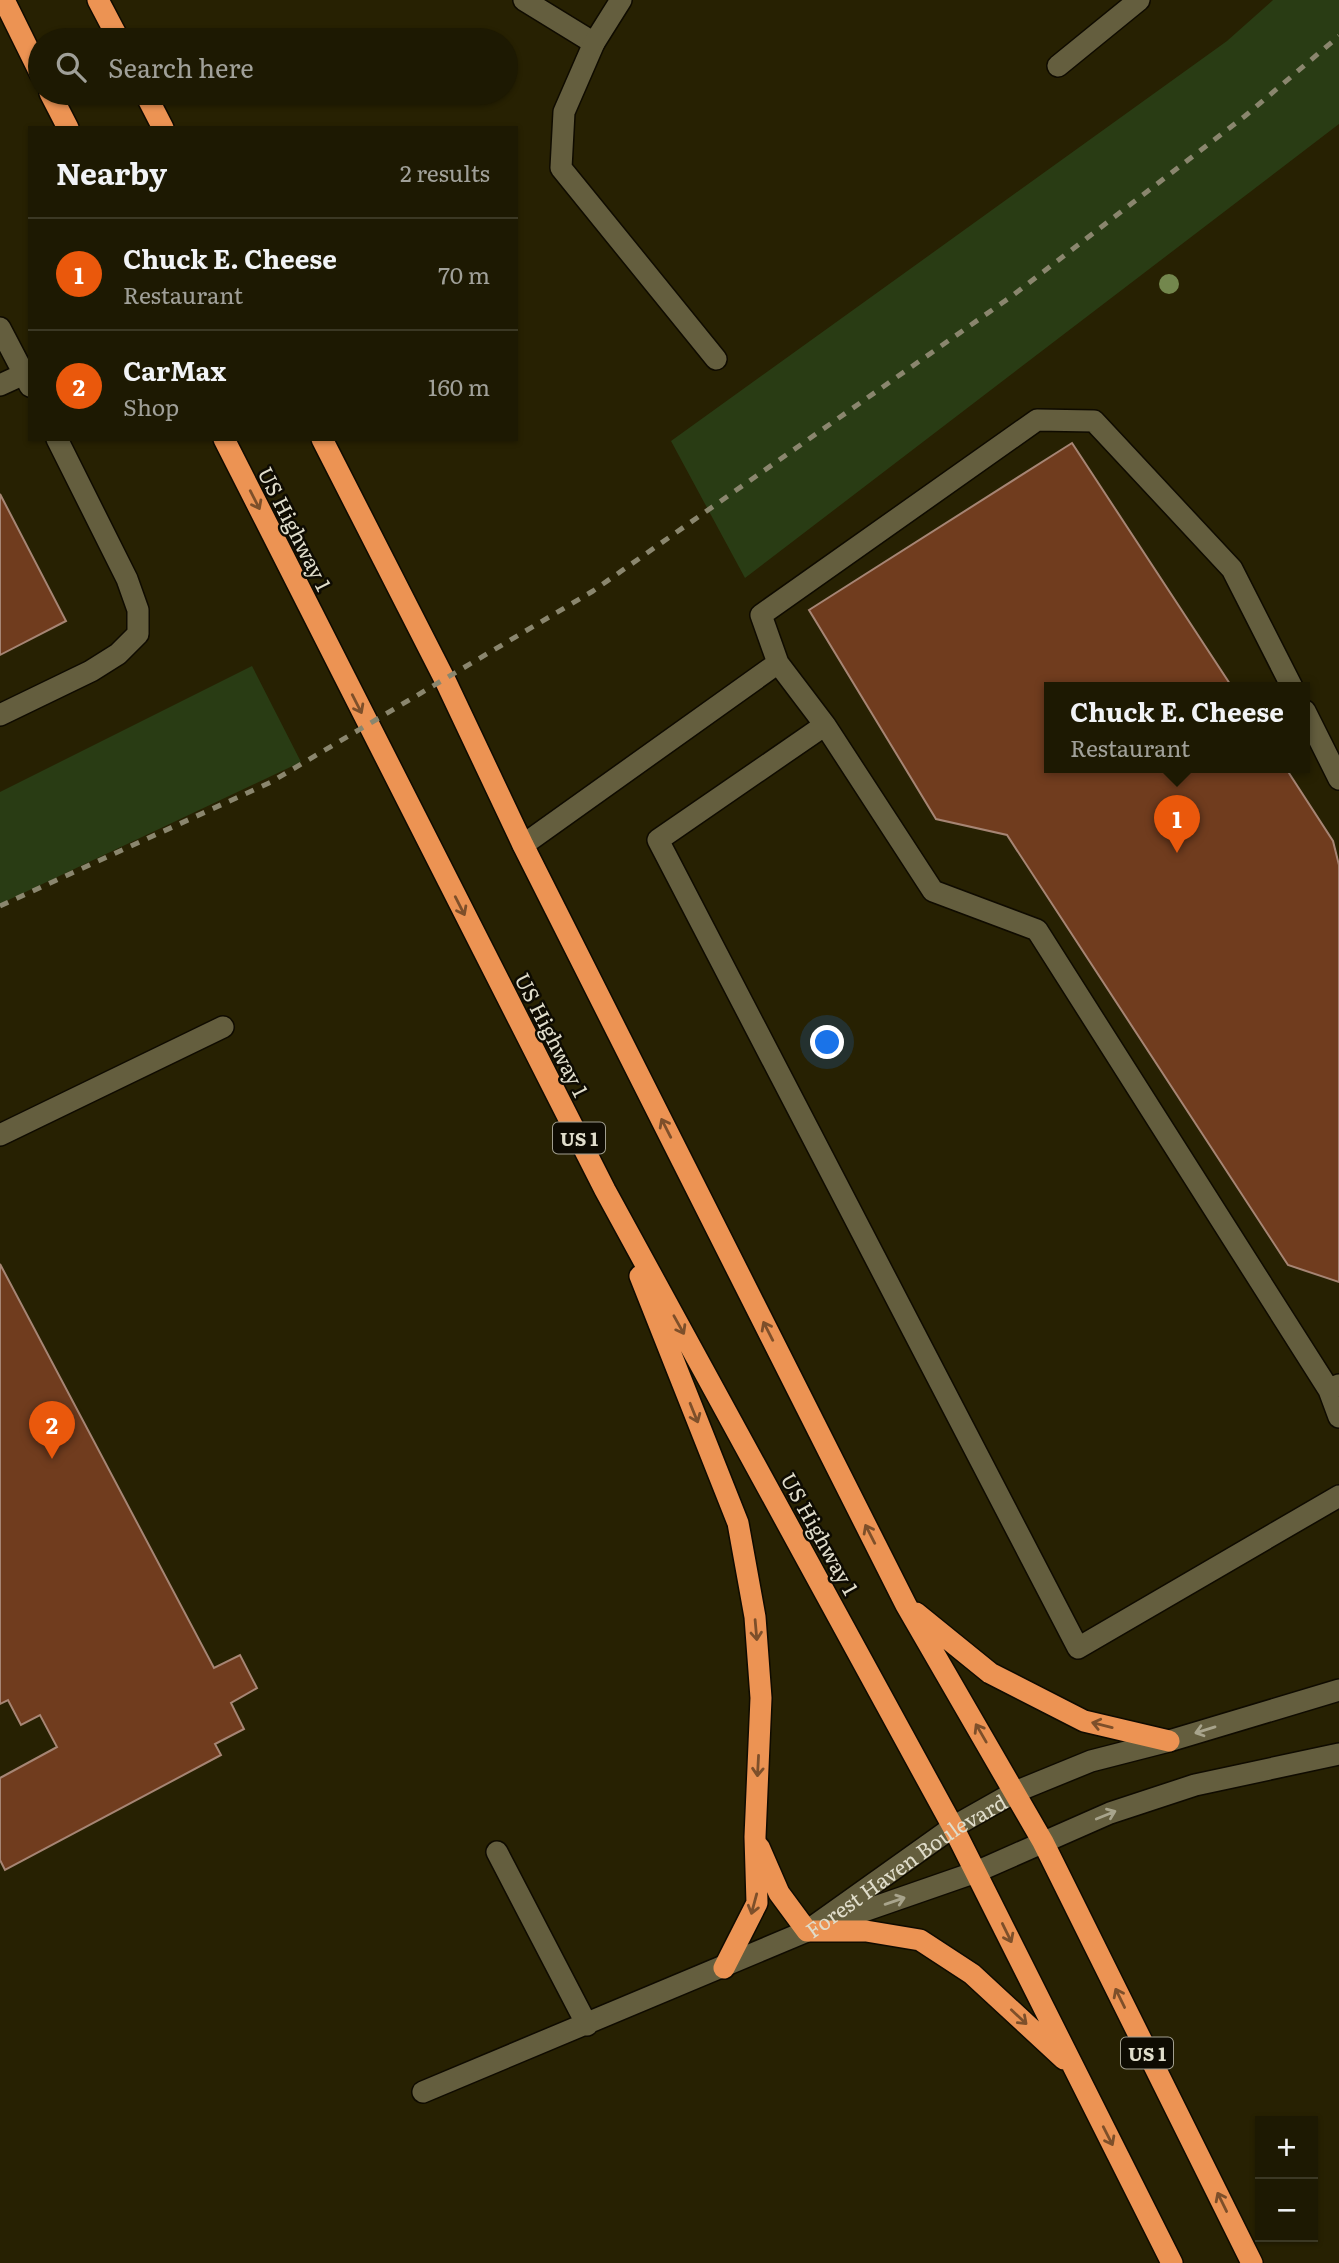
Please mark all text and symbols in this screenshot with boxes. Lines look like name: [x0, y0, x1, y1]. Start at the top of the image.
search box: [28, 28, 518, 105]
text: Search here: [108, 47, 254, 86]
icon: search: [52, 48, 90, 86]
text: Nearby: [56, 150, 167, 194]
text: 2 results: [400, 155, 490, 189]
text: Chuck E. Cheese: [123, 238, 337, 277]
text: 1: [74, 257, 84, 291]
text: 70 m: [438, 257, 490, 291]
text: Restaurant: [123, 277, 243, 311]
text: CarMax: [123, 350, 226, 389]
text: 2: [73, 369, 85, 403]
text: 160 m: [428, 369, 490, 403]
text: Shop: [123, 389, 179, 423]
street label: US Highway 1: [251, 461, 341, 596]
one-way arrow: [248, 489, 262, 510]
popup: [1044, 682, 1310, 773]
text: Chuck E. Cheese: [1070, 691, 1284, 730]
one-way arrow: [350, 693, 364, 714]
text: Restaurant: [1070, 730, 1190, 764]
pin: 1: [1154, 795, 1200, 853]
one-way arrow: [454, 895, 468, 916]
street label: US Highway 1: [508, 967, 598, 1102]
your location: [810, 1025, 844, 1059]
one-way arrow: [658, 1118, 672, 1139]
road number: US 1: [553, 1122, 605, 1154]
one-way arrow: [673, 1314, 686, 1335]
one-way arrow: [760, 1321, 774, 1342]
pin: 2: [29, 1401, 75, 1459]
one-way arrow: [689, 1401, 702, 1423]
street label: US Highway 1: [775, 1466, 868, 1600]
one-way arrow: [863, 1524, 877, 1545]
one-way arrow: [750, 1618, 763, 1641]
one-way arrow: [1092, 1718, 1114, 1731]
one-way arrow: [974, 1723, 987, 1744]
one-way arrow: [1194, 1725, 1216, 1738]
one-way arrow: [751, 1754, 764, 1777]
street label: Forest Haven Boulevard: [798, 1785, 1012, 1944]
one-way arrow: [1094, 1808, 1116, 1821]
one-way arrow: [747, 1893, 760, 1915]
one-way arrow: [883, 1893, 905, 1906]
one-way arrow: [1000, 1922, 1014, 1943]
one-way arrow: [1113, 1988, 1127, 2009]
one-way arrow: [1010, 2009, 1028, 2025]
road number: US 1: [1121, 2038, 1173, 2068]
map controls: [1255, 2116, 1318, 2242]
button: +: [1255, 2116, 1318, 2179]
one-way arrow: [1102, 2125, 1116, 2146]
button: −: [1255, 2179, 1318, 2242]
one-way arrow: [1214, 2192, 1228, 2213]

